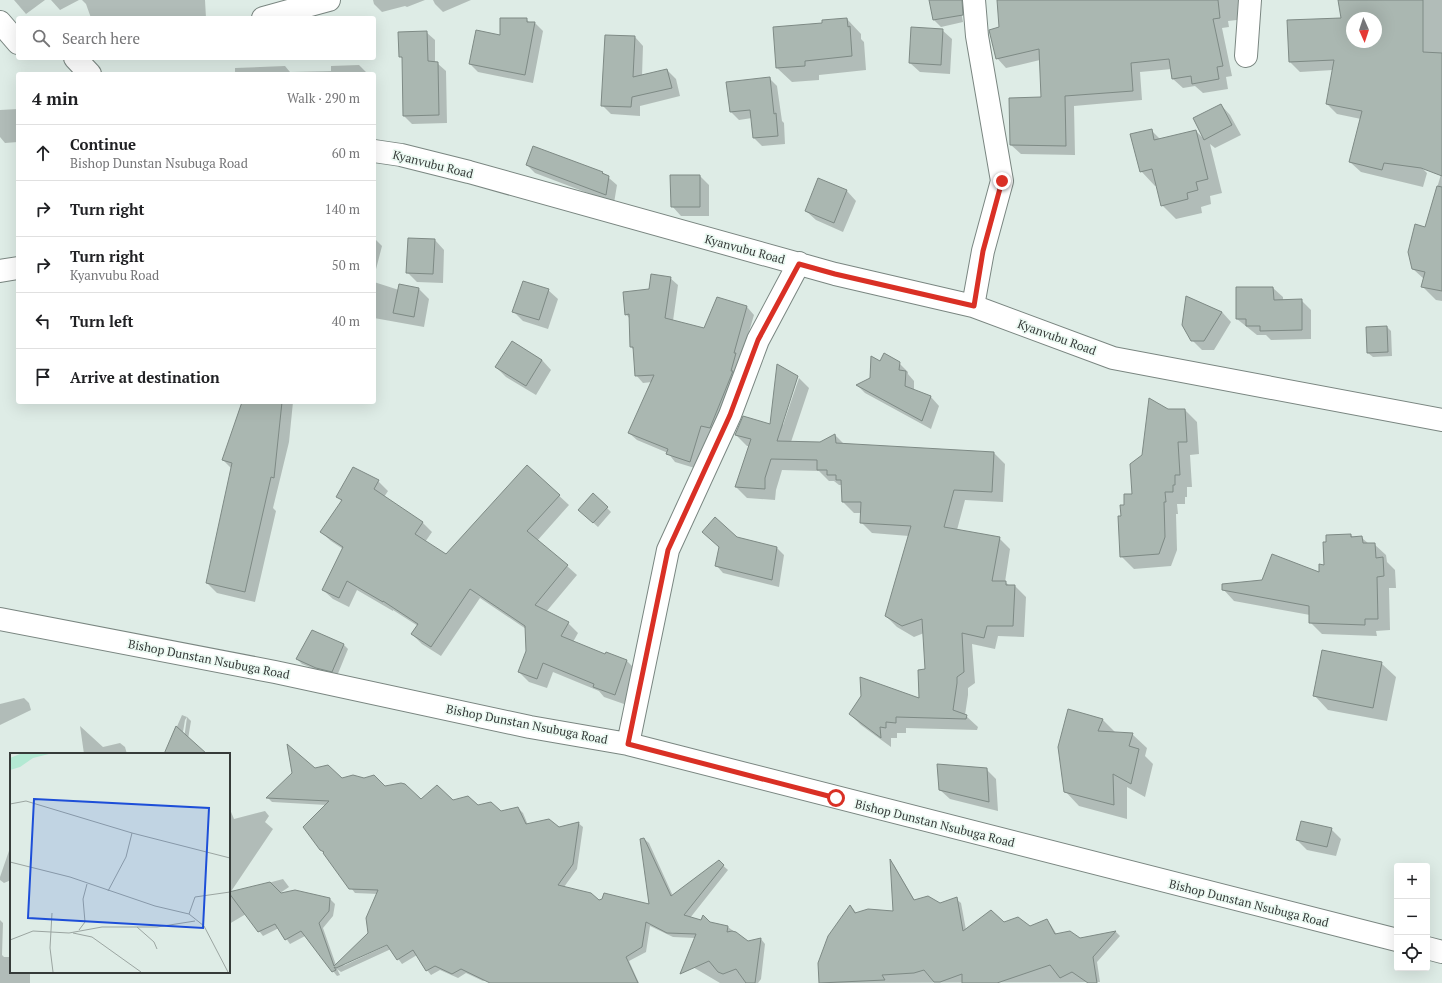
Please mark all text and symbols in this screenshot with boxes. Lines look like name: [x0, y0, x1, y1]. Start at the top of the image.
north arrow: [1346, 12, 1382, 48]
search box: [16, 16, 376, 60]
icon: search: [30, 27, 52, 49]
text: Search here: [62, 28, 140, 48]
text: 4 min: [32, 87, 79, 110]
text: Walk · 290 m: [287, 89, 360, 107]
text: Continue: [70, 134, 136, 154]
icon: ahead: [32, 142, 54, 164]
text: 60 m: [332, 144, 360, 162]
street label: Kyanvubu Road: [391, 147, 475, 181]
text: Bishop Dunstan Nsubuga Road: [70, 154, 248, 172]
route end: [993, 172, 1011, 190]
icon: right: [32, 198, 54, 220]
text: Turn right: [70, 199, 145, 219]
text: 140 m: [325, 200, 360, 218]
street label: Kyanvubu Road: [703, 231, 787, 267]
text: Turn right: [70, 246, 145, 266]
icon: right: [32, 254, 54, 276]
text: 50 m: [332, 256, 360, 274]
text: Kyanvubu Road: [70, 266, 159, 284]
icon: left: [32, 310, 54, 332]
text: Turn left: [70, 311, 134, 331]
text: 40 m: [332, 312, 360, 330]
street label: Kyanvubu Road: [1016, 316, 1099, 358]
icon: arrive: [32, 366, 54, 388]
text: Arrive at destination: [70, 367, 220, 387]
street label: Bishop Dunstan Nsubuga Road: [127, 636, 291, 682]
street label: Bishop Dunstan Nsubuga Road: [445, 701, 609, 747]
inset map: [10, 753, 230, 973]
route start: [827, 789, 845, 807]
street label: Bishop Dunstan Nsubuga Road: [854, 796, 1017, 850]
map controls: [1394, 863, 1430, 971]
button: +: [1394, 863, 1430, 899]
street label: Bishop Dunstan Nsubuga Road: [1168, 876, 1331, 930]
button: −: [1394, 899, 1430, 935]
button: locate: [1394, 935, 1430, 971]

